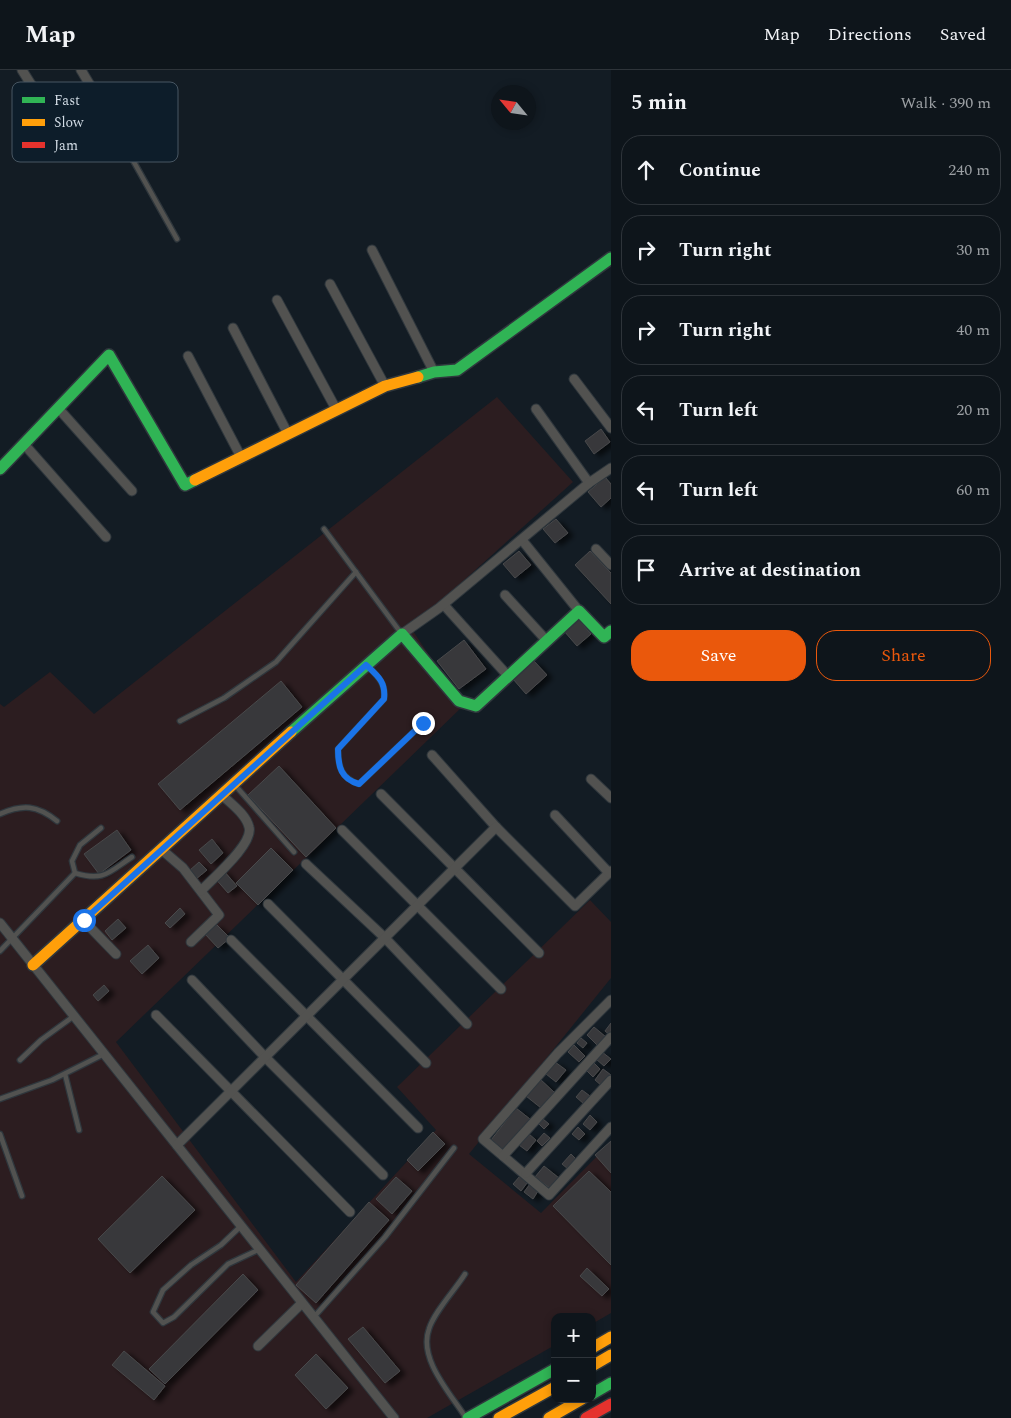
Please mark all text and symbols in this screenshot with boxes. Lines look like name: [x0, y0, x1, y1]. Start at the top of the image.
text: Map: [25, 17, 75, 53]
text: Map: [764, 21, 800, 48]
text: Directions: [828, 21, 912, 48]
text: Saved: [940, 21, 986, 48]
legend: [12, 82, 178, 162]
north arrow: [491, 85, 536, 130]
text: 5 min: [631, 87, 687, 119]
text: Fast: [54, 90, 80, 111]
text: Walk · 390 m: [900, 91, 991, 115]
text: Slow: [54, 112, 84, 133]
text: Jam: [54, 135, 78, 156]
icon: ahead: [632, 156, 660, 184]
text: Continue: [679, 156, 761, 185]
text: 240 m: [948, 158, 990, 182]
icon: right: [632, 236, 660, 264]
text: Turn right: [679, 236, 772, 265]
text: 30 m: [956, 238, 990, 262]
icon: right: [632, 316, 660, 344]
text: Turn right: [679, 316, 772, 345]
text: 40 m: [956, 318, 990, 342]
icon: left: [632, 396, 660, 424]
text: Turn left: [679, 396, 758, 425]
text: 20 m: [956, 398, 990, 422]
icon: left: [632, 476, 660, 504]
text: Turn left: [679, 476, 758, 505]
text: 60 m: [956, 478, 990, 502]
icon: arrive: [632, 556, 660, 584]
text: Arrive at destination: [679, 556, 861, 585]
button: Save: [631, 630, 806, 681]
button: Share: [816, 630, 991, 681]
route end: [412, 712, 435, 735]
route start: [73, 909, 96, 932]
map controls: [551, 1313, 596, 1403]
button: +: [551, 1313, 596, 1358]
button: −: [551, 1358, 596, 1403]

